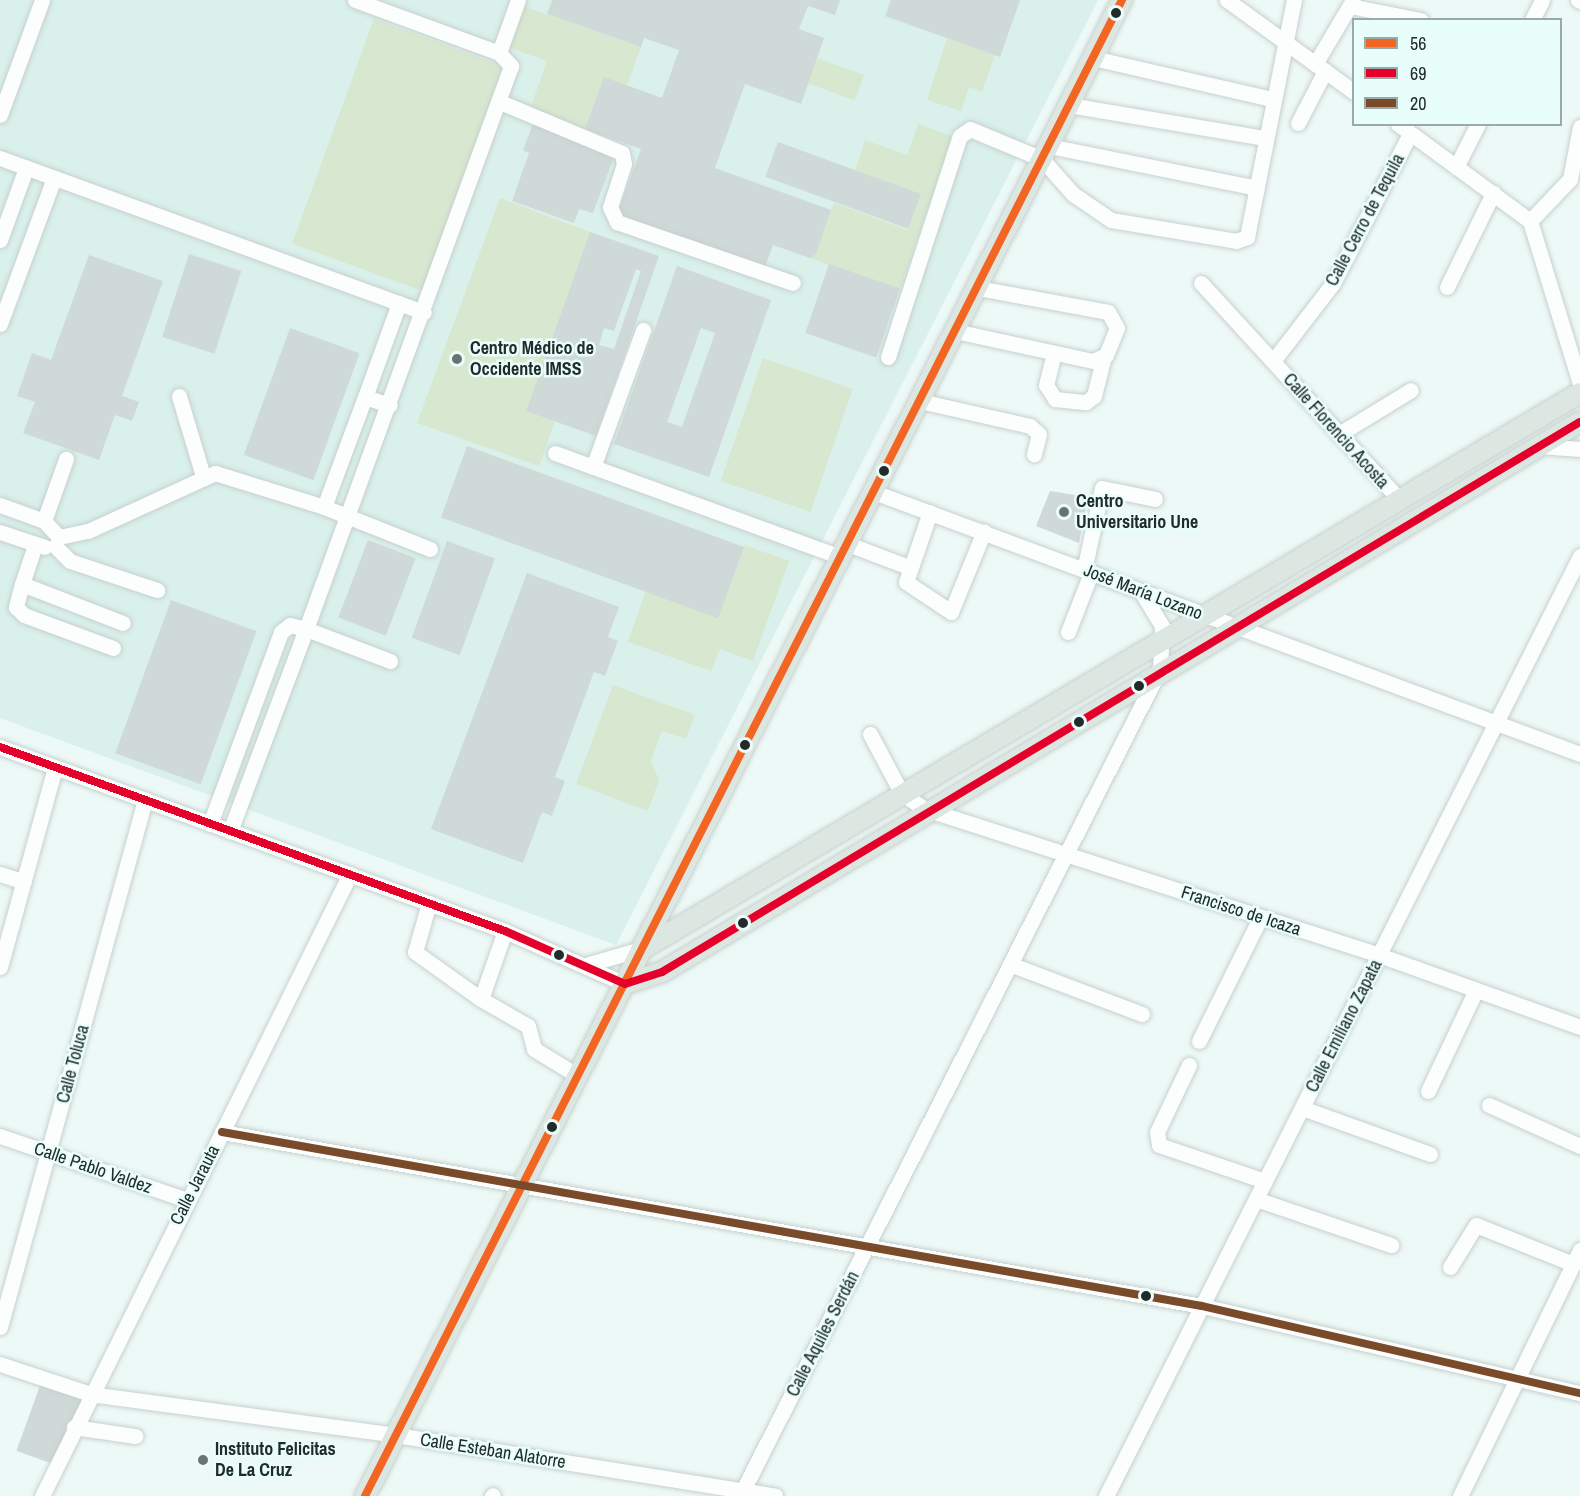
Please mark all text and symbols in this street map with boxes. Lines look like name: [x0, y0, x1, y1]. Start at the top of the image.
unlabelled marker: [1110, 7, 1122, 19]
legend: [1352, 18, 1562, 126]
text: 56: [1410, 31, 1426, 56]
text: 69: [1410, 61, 1426, 86]
text: 20: [1410, 91, 1426, 116]
street label: Calle Cerro de Tequila: [1321, 150, 1409, 290]
place label: Centro Médico de Occidente IMSS: [470, 338, 594, 380]
marker: Centro Médico de Occidente IMSS: [448, 350, 466, 368]
street label: Calle Florencio Acosta: [1278, 369, 1394, 493]
unlabelled marker: [878, 465, 890, 477]
place label: Centro Universitario Une: [1076, 491, 1198, 534]
marker: Centro Universitario Une: [1057, 505, 1071, 519]
street label: José María Lozano: [1081, 559, 1205, 625]
unlabelled marker: [1133, 680, 1145, 692]
unlabelled marker: [1073, 716, 1085, 728]
unlabelled marker: [739, 739, 751, 751]
street label: Francisco de Icaza: [1178, 881, 1304, 941]
unlabelled marker: [737, 917, 749, 929]
unlabelled marker: [553, 949, 565, 961]
street label: Calle Emiliano Zapata: [1301, 956, 1387, 1096]
street label: Calle Toluca: [52, 1022, 94, 1106]
unlabelled marker: [546, 1121, 558, 1133]
street label: Calle Pablo Valdez: [31, 1138, 155, 1198]
street label: Calle Jarauta: [166, 1141, 224, 1229]
street label: Calle Aquiles Serdán: [782, 1267, 864, 1401]
unlabelled marker: [1140, 1290, 1152, 1302]
street label: Calle Esteban Alatorre: [418, 1429, 568, 1473]
place label: Instituto Felicitas De La Cruz: [215, 1439, 336, 1482]
marker: Instituto Felicitas De La Cruz: [196, 1453, 210, 1467]

